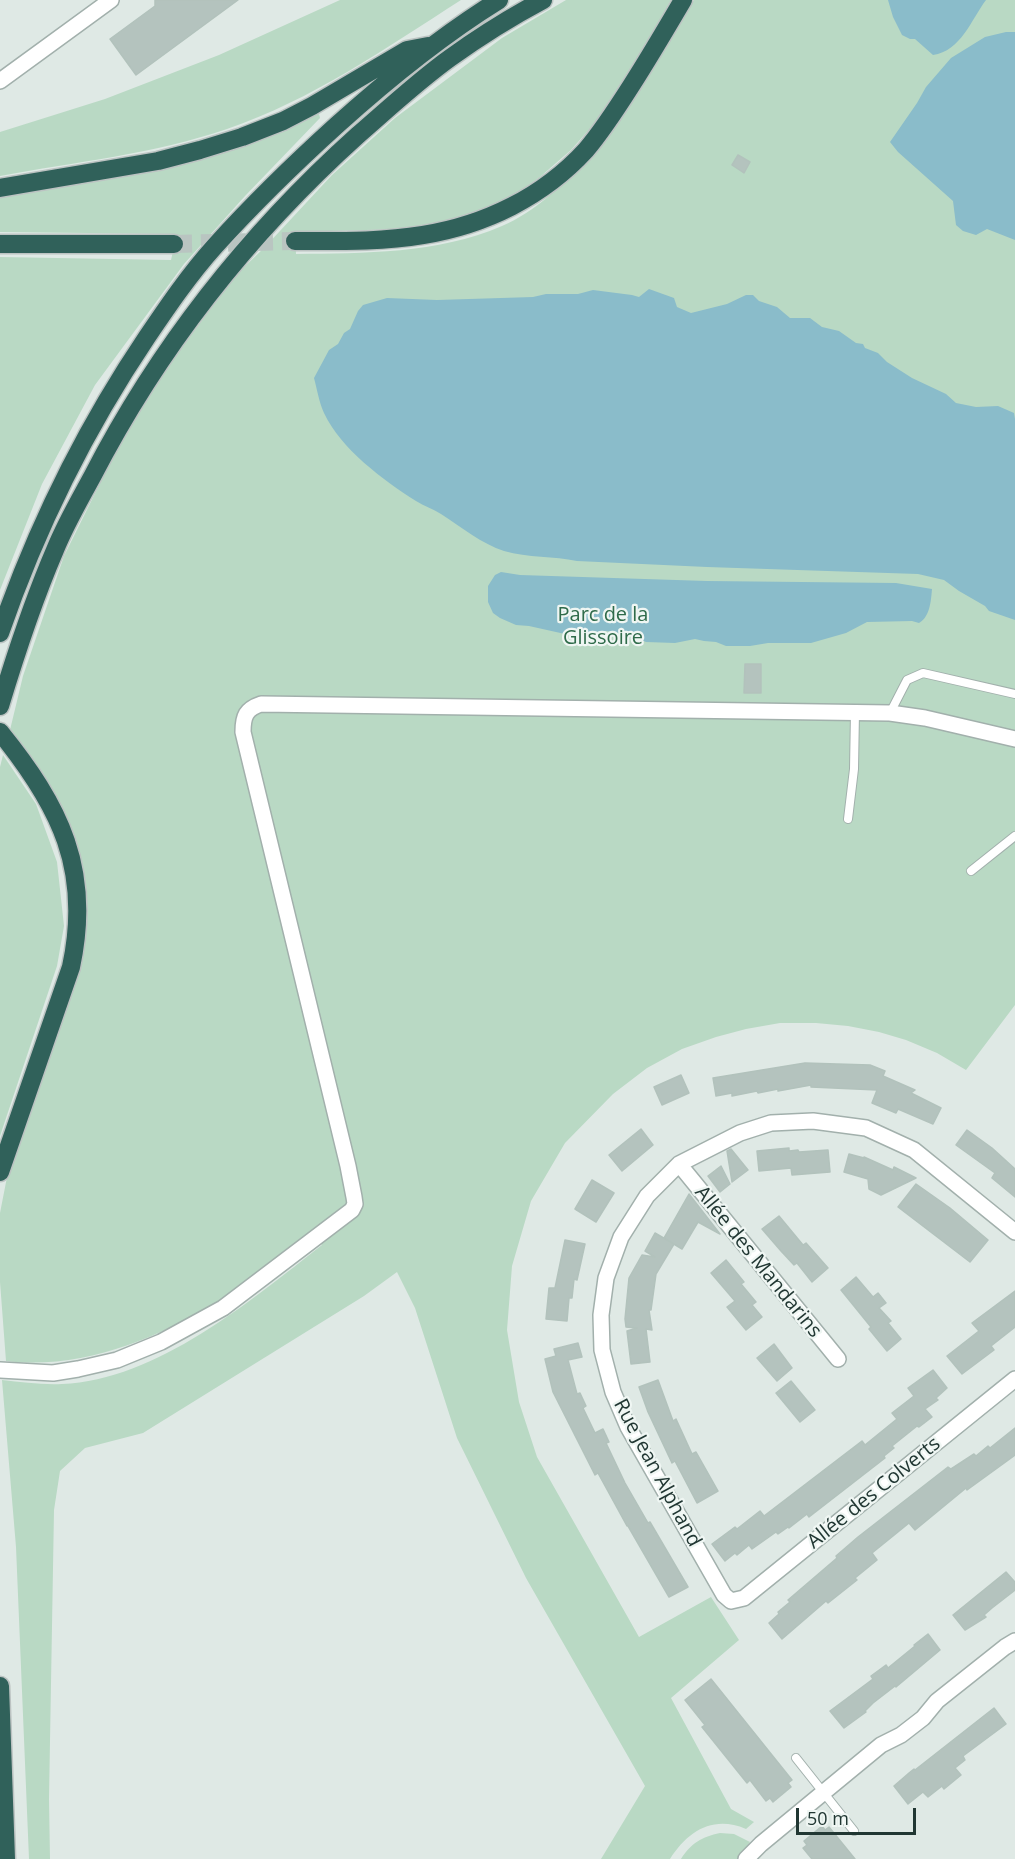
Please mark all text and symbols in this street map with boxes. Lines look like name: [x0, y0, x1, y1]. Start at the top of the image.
park label: Parc de la Glissoire: [558, 603, 648, 650]
street label: Allée des Mandarins: [689, 1181, 827, 1343]
street label: Rue Jean Alphand: [608, 1395, 706, 1551]
street label: Allée des Colverts: [803, 1432, 945, 1554]
scale bar: [799, 1796, 919, 1834]
text: 50 m: [807, 1806, 849, 1830]

